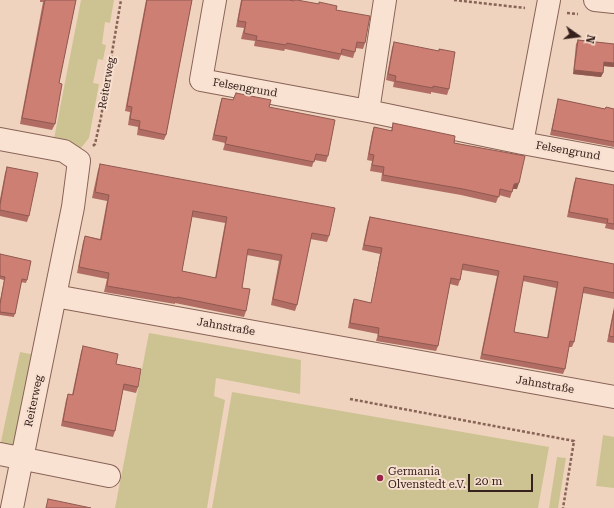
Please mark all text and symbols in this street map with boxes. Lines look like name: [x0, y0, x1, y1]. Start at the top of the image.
north arrow: [558, 16, 598, 56]
text: N: [583, 33, 597, 45]
street label: Reiterweg: [96, 56, 118, 110]
street label: Felsengrund: [212, 76, 278, 100]
street label: Felsengrund: [535, 139, 601, 163]
street label: Jahnstraße: [196, 315, 256, 339]
street label: Jahnstraße: [515, 373, 575, 397]
street label: Reiterweg: [22, 374, 46, 428]
place label: Germania Olvenstedt e.V.: [388, 465, 466, 491]
scale bar: [470, 466, 535, 492]
marker: Germania Olvenstedt e.V.: [375, 473, 385, 483]
text: 20 m: [475, 474, 502, 488]

